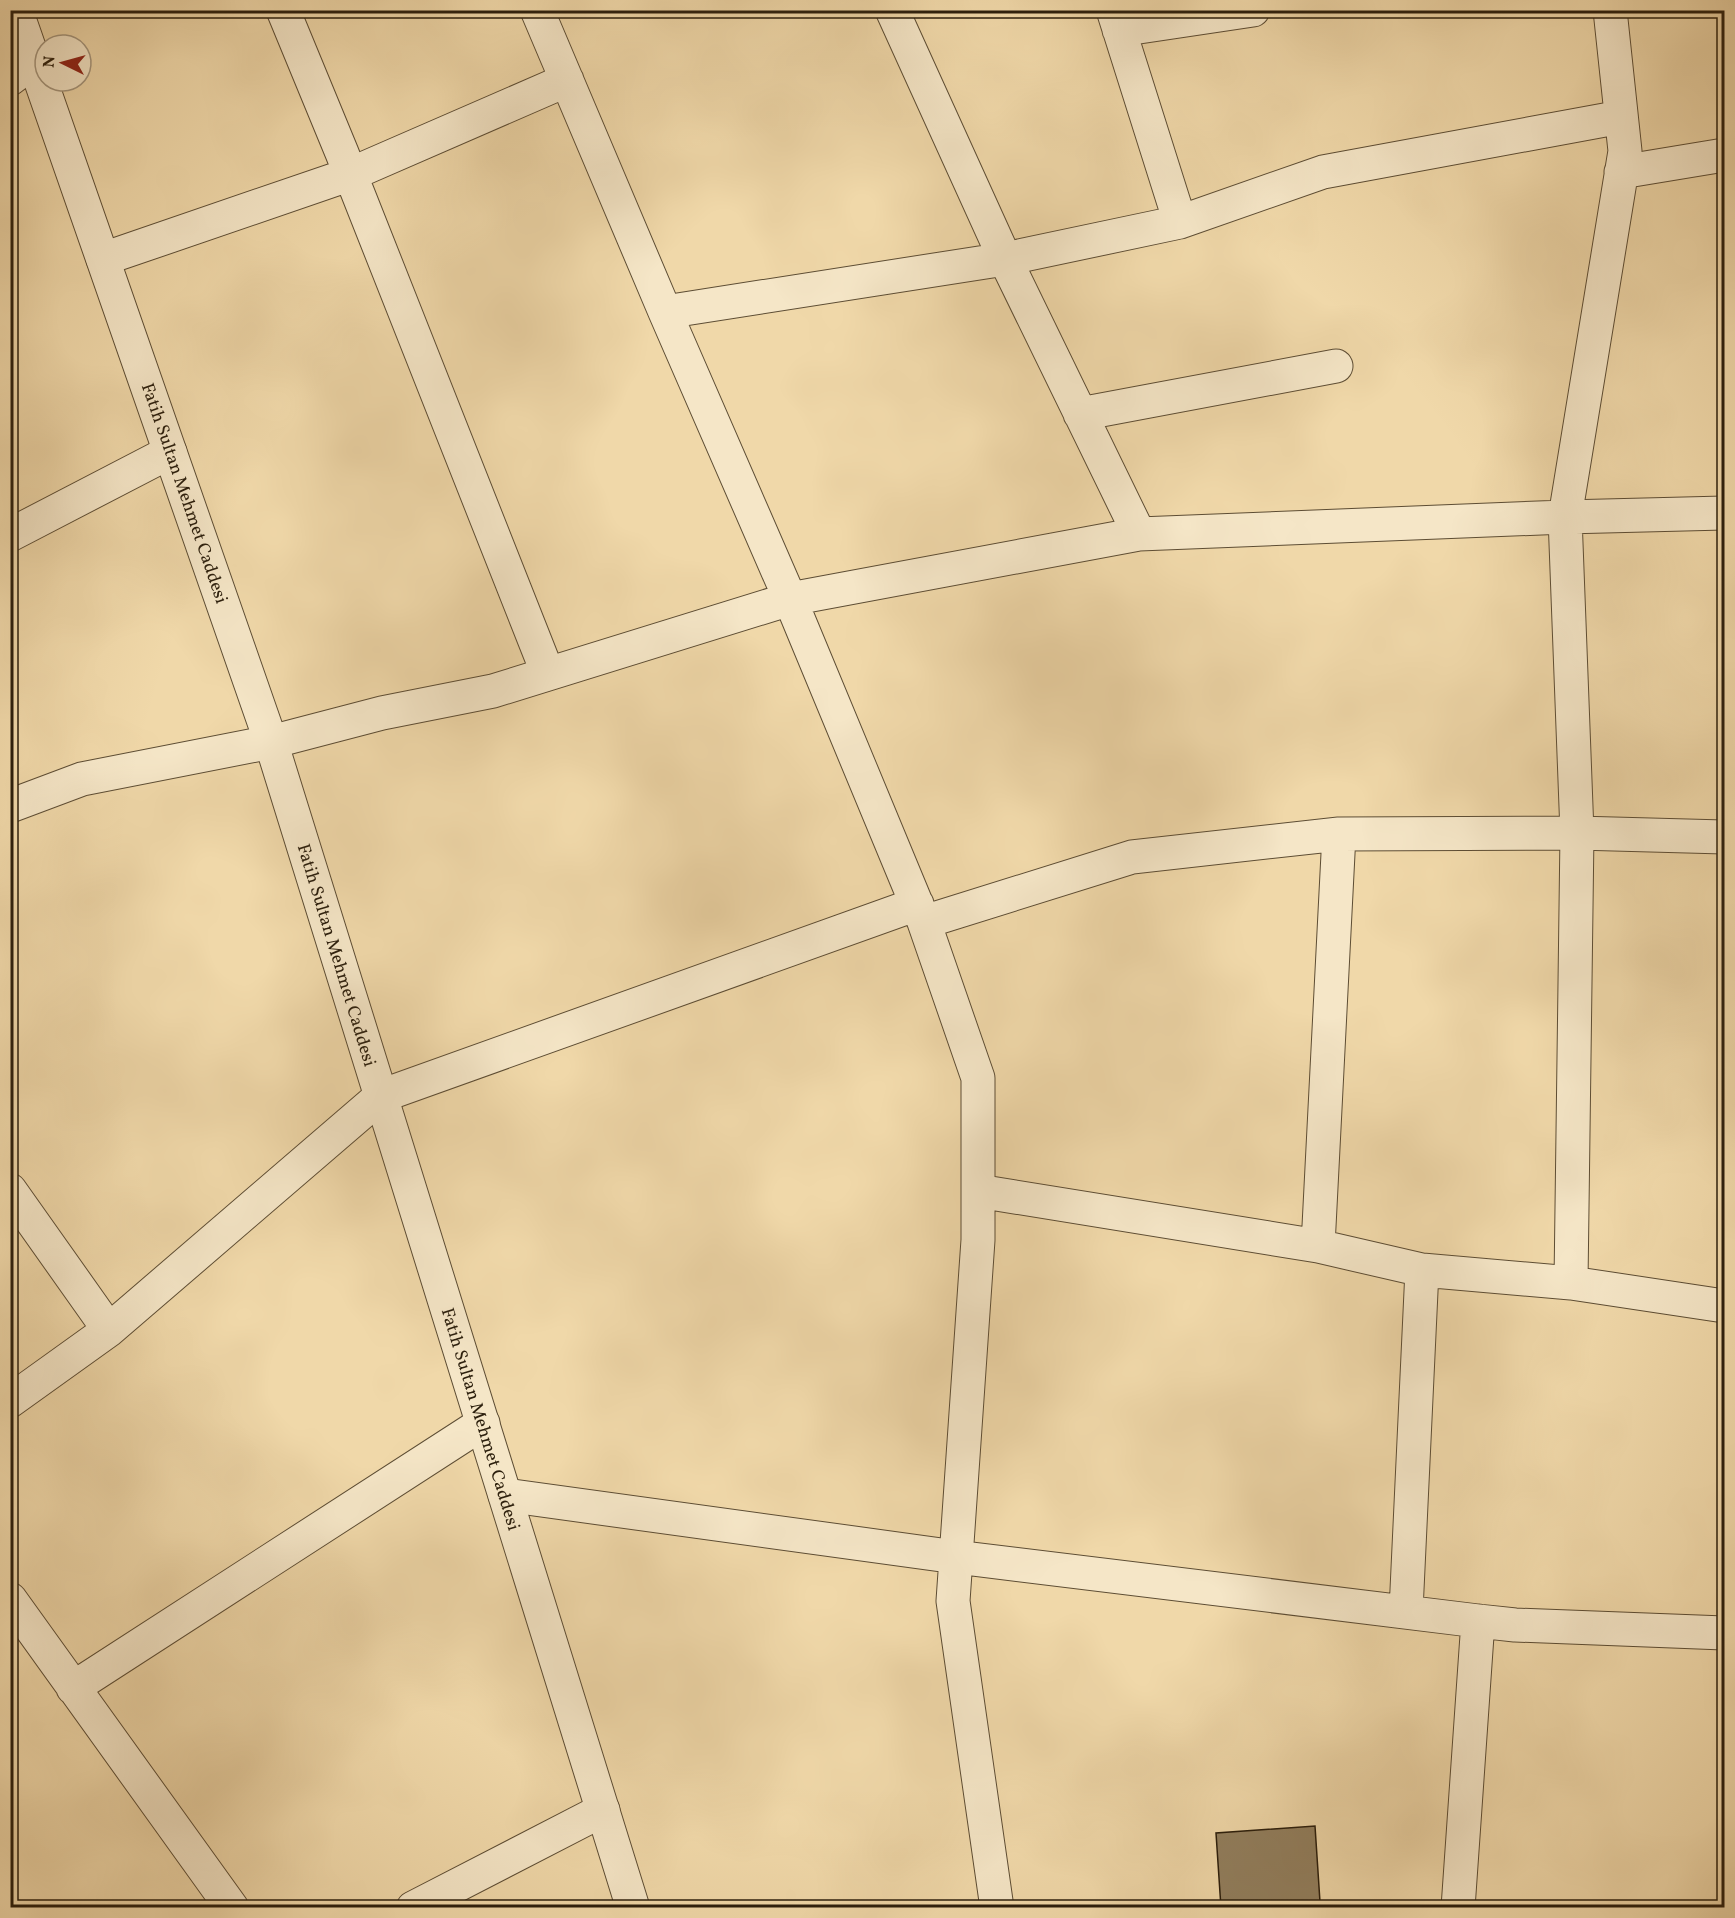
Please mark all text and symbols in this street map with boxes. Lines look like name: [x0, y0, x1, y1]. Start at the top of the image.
north arrow: [33, 33, 93, 93]
text: N: [39, 55, 62, 69]
street label: Fatih Sultan Mehmet Caddesi: [134, 380, 233, 607]
street label: Fatih Sultan Mehmet Caddesi: [290, 841, 381, 1070]
street label: Fatih Sultan Mehmet Caddesi: [434, 1305, 525, 1534]

